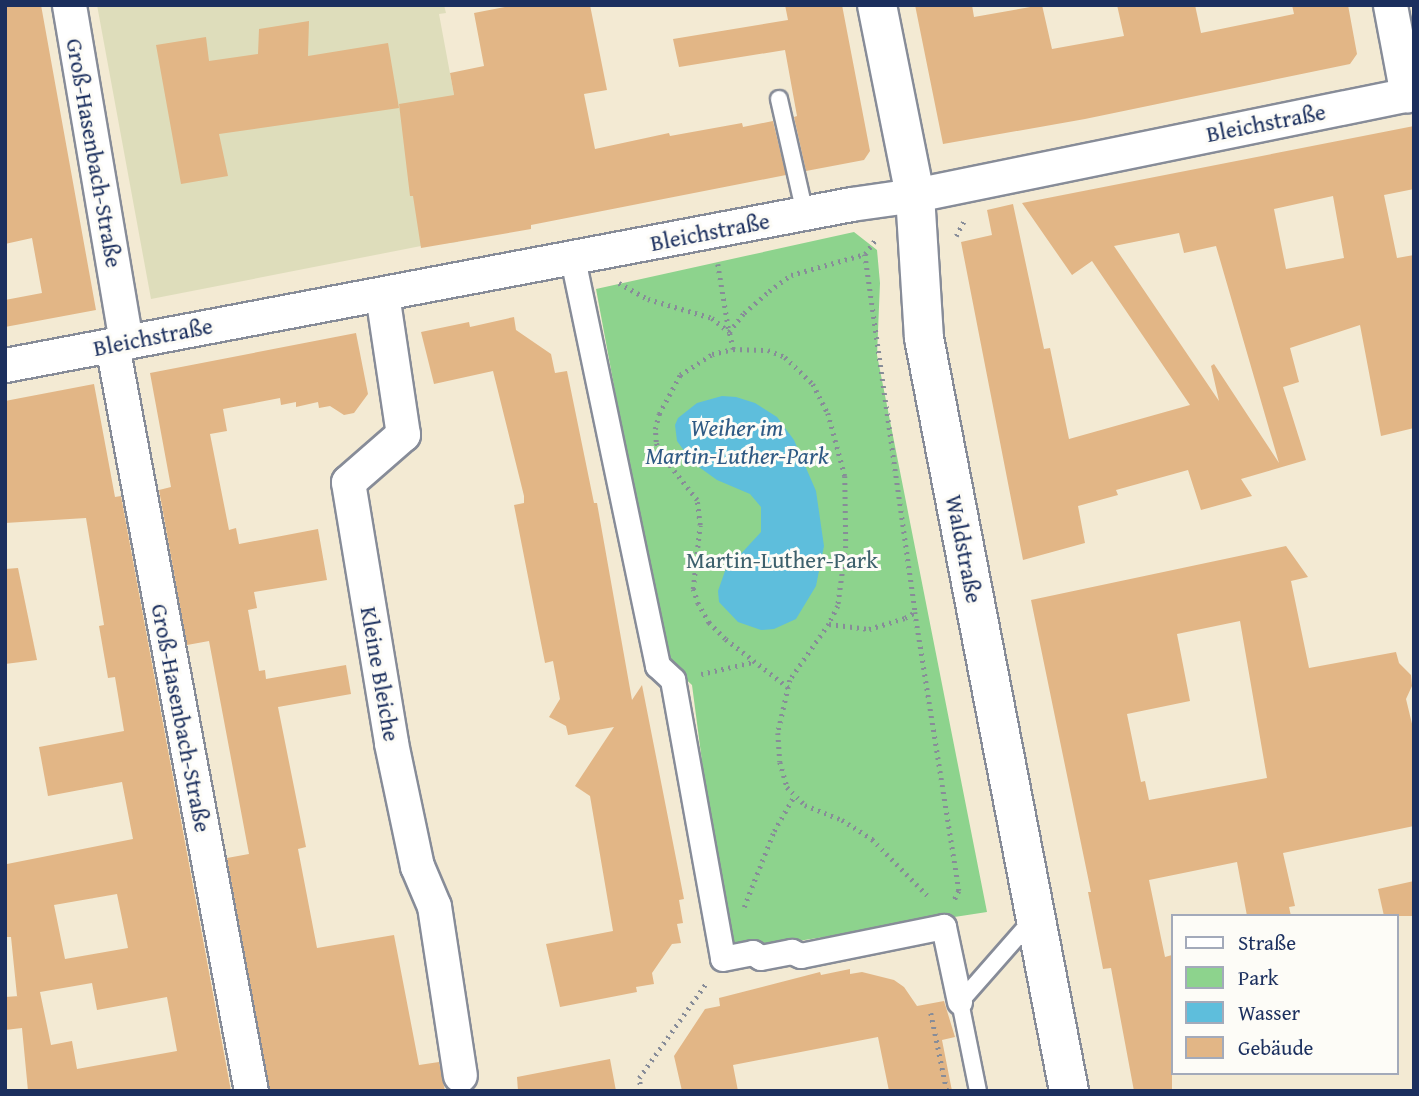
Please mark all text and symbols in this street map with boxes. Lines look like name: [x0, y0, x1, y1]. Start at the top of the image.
street label: Groß-Hasenbach-Straße: [60, 36, 128, 270]
street label: Bleichstraße: [1204, 98, 1328, 148]
street label: Bleichstraße: [648, 207, 772, 257]
street label: Bleichstraße: [91, 312, 215, 362]
water label: Weiher im Martin-Luther-Park: [645, 414, 829, 470]
street label: Waldstraße: [940, 492, 988, 606]
park label: Martin-Luther-Park: [686, 546, 878, 574]
street label: Groß-Hasenbach-Straße: [145, 602, 217, 834]
street label: Kleine Bleiche: [355, 604, 405, 744]
legend: [1170, 914, 1398, 1075]
text: Straße: [1238, 927, 1296, 958]
text: Park: [1238, 962, 1279, 993]
text: Wasser: [1238, 997, 1300, 1028]
text: Gebäude: [1238, 1032, 1313, 1063]

